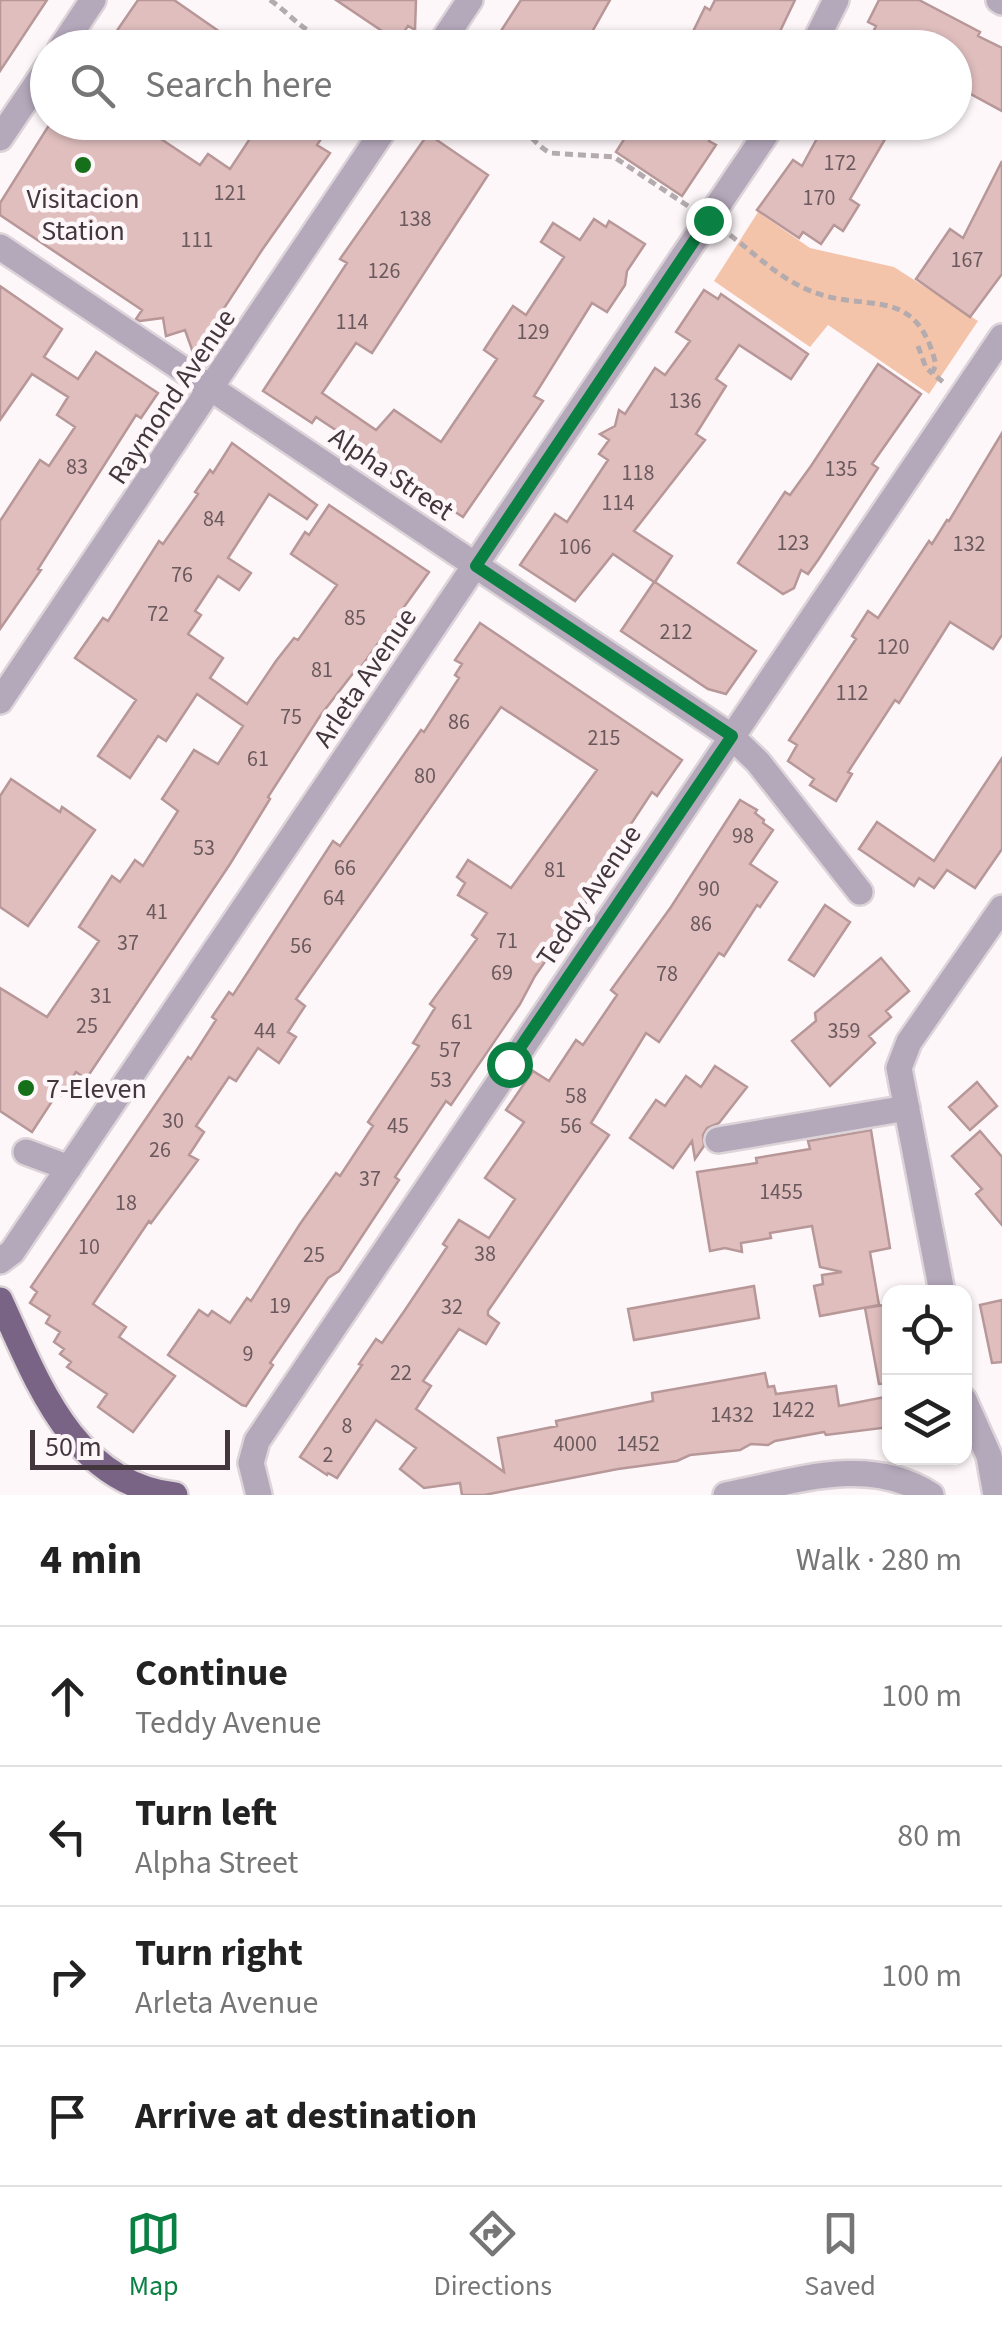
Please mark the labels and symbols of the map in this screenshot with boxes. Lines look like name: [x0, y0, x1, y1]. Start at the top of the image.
house number: 172: [824, 147, 856, 179]
marker: Visitacion Station: [72, 154, 94, 176]
house number: 121: [214, 177, 246, 209]
place label: Visitacion Station: [26, 179, 140, 251]
house number: 170: [803, 182, 835, 214]
route end: [686, 198, 732, 244]
house number: 138: [399, 203, 431, 235]
house number: 111: [181, 224, 213, 256]
house number: 167: [951, 244, 983, 276]
house number: 126: [368, 255, 400, 287]
street label: Raymond Avenue: [98, 301, 245, 492]
house number: 114: [336, 306, 368, 338]
house number: 129: [517, 316, 549, 348]
house number: 136: [669, 385, 701, 417]
street label: Alpha Street: [321, 417, 462, 531]
house number: 83: [66, 451, 88, 483]
house number: 135: [825, 453, 857, 485]
house number: 118: [622, 457, 654, 489]
house number: 114: [602, 487, 634, 519]
house number: 84: [203, 503, 225, 535]
house number: 123: [777, 527, 809, 559]
house number: 132: [953, 528, 985, 560]
house number: 106: [559, 531, 591, 563]
house number: 76: [171, 559, 193, 591]
house number: 72: [147, 598, 169, 630]
street label: Arleta Avenue: [303, 600, 426, 755]
house number: 85: [344, 602, 366, 634]
house number: 212: [660, 616, 692, 648]
house number: 120: [877, 631, 909, 663]
house number: 81: [311, 654, 333, 686]
house number: 112: [836, 677, 868, 709]
house number: 75: [280, 701, 302, 733]
house number: 86: [448, 706, 470, 738]
house number: 215: [588, 722, 620, 754]
house number: 61: [247, 743, 269, 775]
house number: 80: [414, 760, 436, 792]
street label: Teddy Avenue: [527, 817, 651, 974]
house number: 98: [732, 820, 754, 852]
house number: 53: [193, 832, 215, 864]
house number: 66: [334, 852, 356, 884]
house number: 81: [544, 854, 566, 886]
house number: 90: [698, 873, 720, 905]
house number: 64: [323, 882, 345, 914]
house number: 41: [146, 896, 168, 928]
house number: 86: [690, 908, 712, 940]
house number: 71: [496, 925, 518, 957]
house number: 37: [117, 927, 139, 959]
house number: 56: [290, 930, 312, 962]
house number: 69: [491, 957, 513, 989]
house number: 78: [656, 958, 678, 990]
house number: 31: [90, 980, 112, 1012]
house number: 61: [451, 1006, 473, 1038]
house number: 25: [76, 1010, 98, 1042]
house number: 44: [254, 1015, 276, 1047]
house number: 359: [828, 1015, 860, 1047]
house number: 57: [439, 1034, 461, 1066]
route start: [487, 1042, 533, 1088]
house number: 53: [430, 1064, 452, 1096]
place label: 7-Eleven: [46, 1069, 147, 1109]
marker: 7-Eleven: [15, 1077, 37, 1099]
house number: 58: [565, 1080, 587, 1112]
house number: 30: [162, 1105, 184, 1137]
house number: 45: [387, 1110, 409, 1142]
house number: 56: [560, 1110, 582, 1142]
house number: 26: [149, 1134, 171, 1166]
house number: 37: [359, 1163, 381, 1195]
house number: 1455: [759, 1176, 803, 1208]
house number: 18: [115, 1187, 137, 1219]
house number: 10: [78, 1231, 100, 1263]
house number: 38: [474, 1238, 496, 1270]
house number: 25: [303, 1239, 325, 1271]
house number: 19: [269, 1290, 291, 1322]
house number: 32: [441, 1291, 463, 1323]
house number: 9: [243, 1338, 253, 1370]
house number: 22: [390, 1357, 412, 1389]
house number: 1422: [771, 1394, 815, 1426]
house number: 1432: [710, 1399, 754, 1431]
house number: 8: [342, 1410, 353, 1442]
scale bar: [30, 1425, 230, 1470]
house number: 4000: [553, 1428, 597, 1460]
house number: 1452: [616, 1428, 660, 1460]
house number: 2: [323, 1439, 333, 1471]

